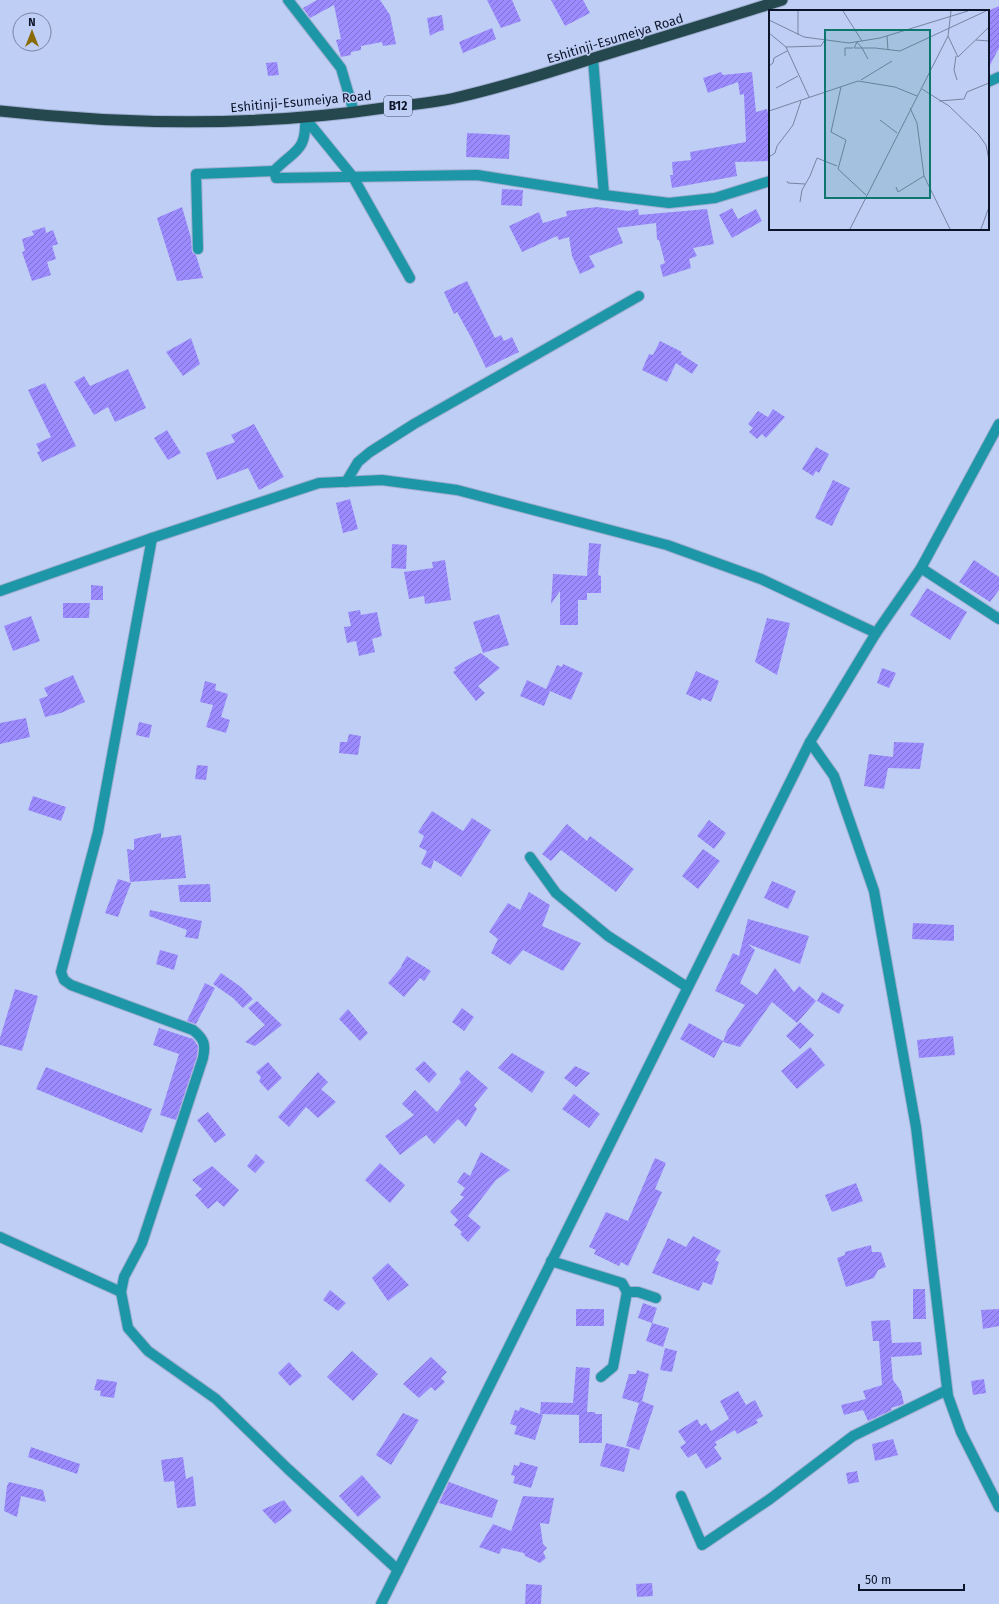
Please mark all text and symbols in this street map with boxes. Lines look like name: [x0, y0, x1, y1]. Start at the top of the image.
inset map: [769, 10, 989, 230]
street label: Eshitinji-Esumeiya Road: [545, 11, 685, 66]
north arrow: [12, 12, 52, 52]
text: N: [28, 16, 36, 29]
street label: Eshitinji-Esumeiya Road: [230, 88, 372, 115]
road number: B12: [384, 96, 412, 116]
scale bar: [859, 1566, 964, 1592]
text: 50 m: [865, 1573, 891, 1587]

